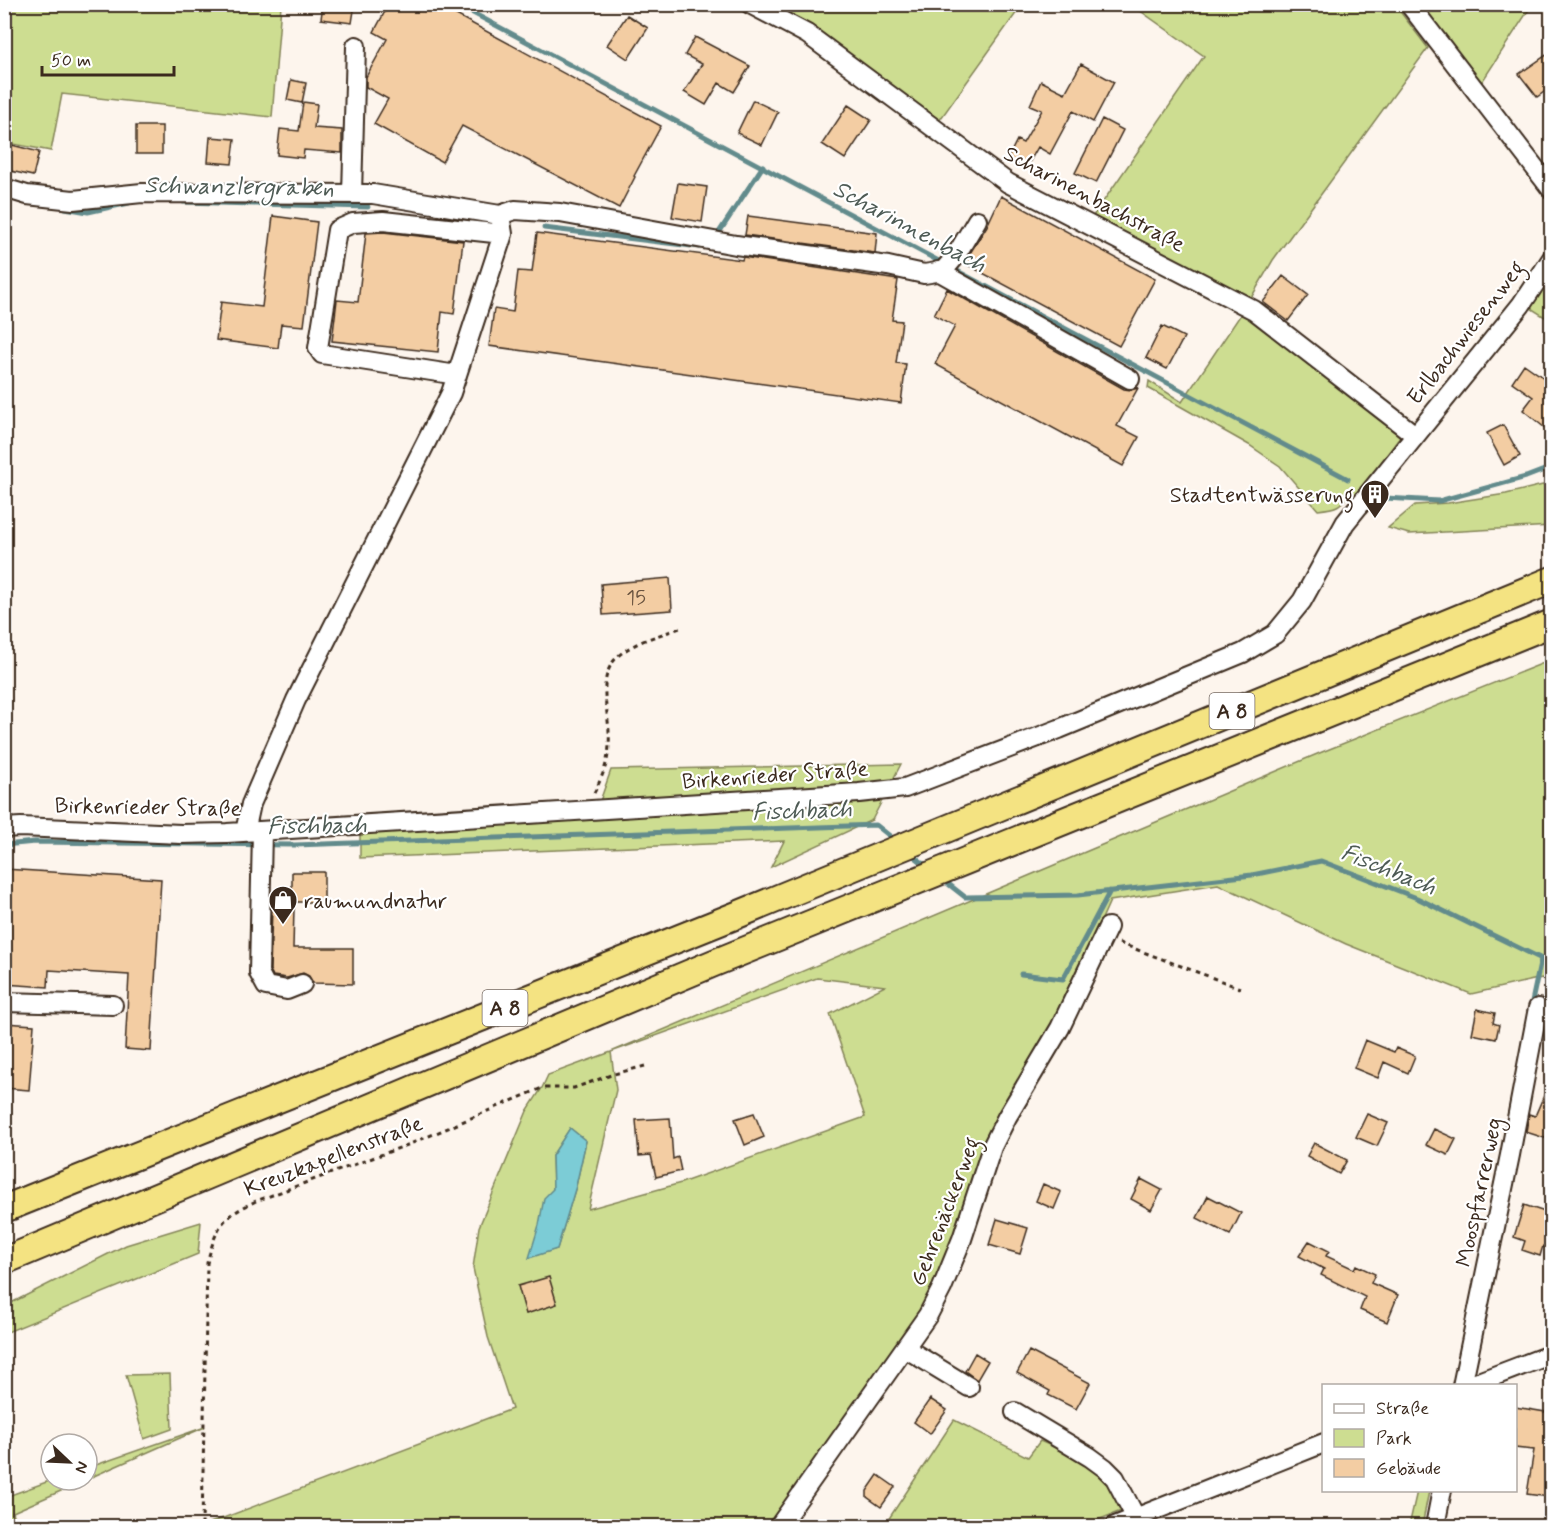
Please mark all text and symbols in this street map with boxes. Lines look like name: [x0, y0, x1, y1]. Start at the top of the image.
scale bar: [42, 39, 174, 77]
text: 50 m: [51, 49, 91, 73]
street label: Scharinenbachstraße: [999, 140, 1190, 259]
water label: Schwanzlergraben: [144, 170, 334, 207]
water label: Scharinnenbach: [827, 174, 991, 281]
street label: Erlbachwiesenweg: [1401, 255, 1534, 413]
building icon: Stadtentwässerung: [1359, 478, 1391, 520]
place label: Stadtentwässerung: [1170, 482, 1354, 513]
house number: 15: [626, 585, 646, 612]
road number: A 8: [1210, 693, 1254, 729]
street label: Birkenrieder Straße: [681, 756, 869, 796]
street label: Birkenrieder Straße: [54, 792, 242, 824]
water label: Fischbach: [752, 794, 853, 829]
water label: Fischbach: [267, 810, 367, 843]
water label: Fischbach: [1336, 837, 1441, 903]
shop icon: raumundnatur: [267, 884, 299, 926]
place label: raumundnatur: [304, 888, 447, 916]
road number: A 8: [482, 990, 528, 1026]
street label: Kreuzkapellenstraße: [240, 1110, 427, 1204]
street label: Moospfarrerweg: [1450, 1115, 1512, 1270]
street label: Gehrenäckerweg: [905, 1133, 990, 1291]
legend: [1322, 1384, 1517, 1492]
text: Straße: [1376, 1397, 1429, 1421]
text: Park: [1376, 1427, 1412, 1451]
north arrow: [39, 1432, 99, 1492]
text: Gebäude: [1376, 1457, 1441, 1481]
text: N: [70, 1458, 93, 1476]

